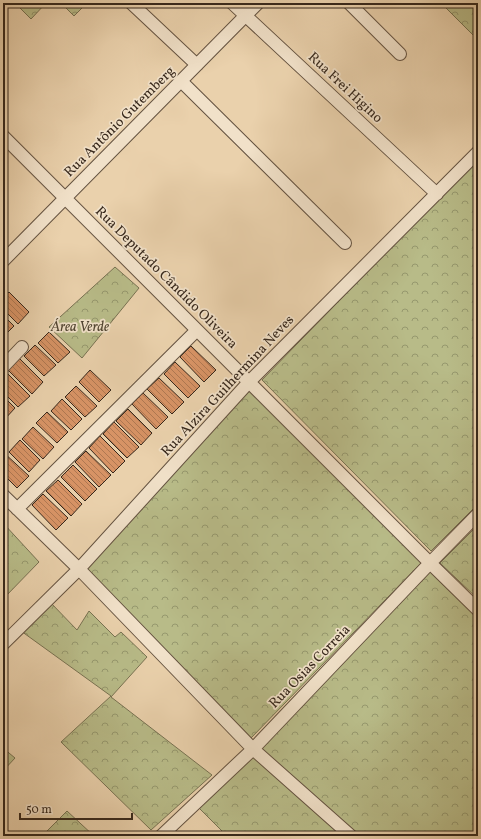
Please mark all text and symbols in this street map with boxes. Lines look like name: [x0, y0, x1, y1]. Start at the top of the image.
street label: Rua Frei Higino: [303, 48, 387, 128]
street label: Rua Antônio Gutemberg: [60, 62, 180, 182]
street label: Rua Deputado Cândido Oliveira: [91, 203, 241, 353]
street label: Rua Alzira Guilhermina Neves: [157, 311, 299, 461]
park label: Área Verde: [50, 318, 109, 337]
street label: Rua Osias Correia: [265, 621, 355, 713]
scale bar: [20, 795, 132, 821]
text: 50 m: [26, 802, 52, 818]

